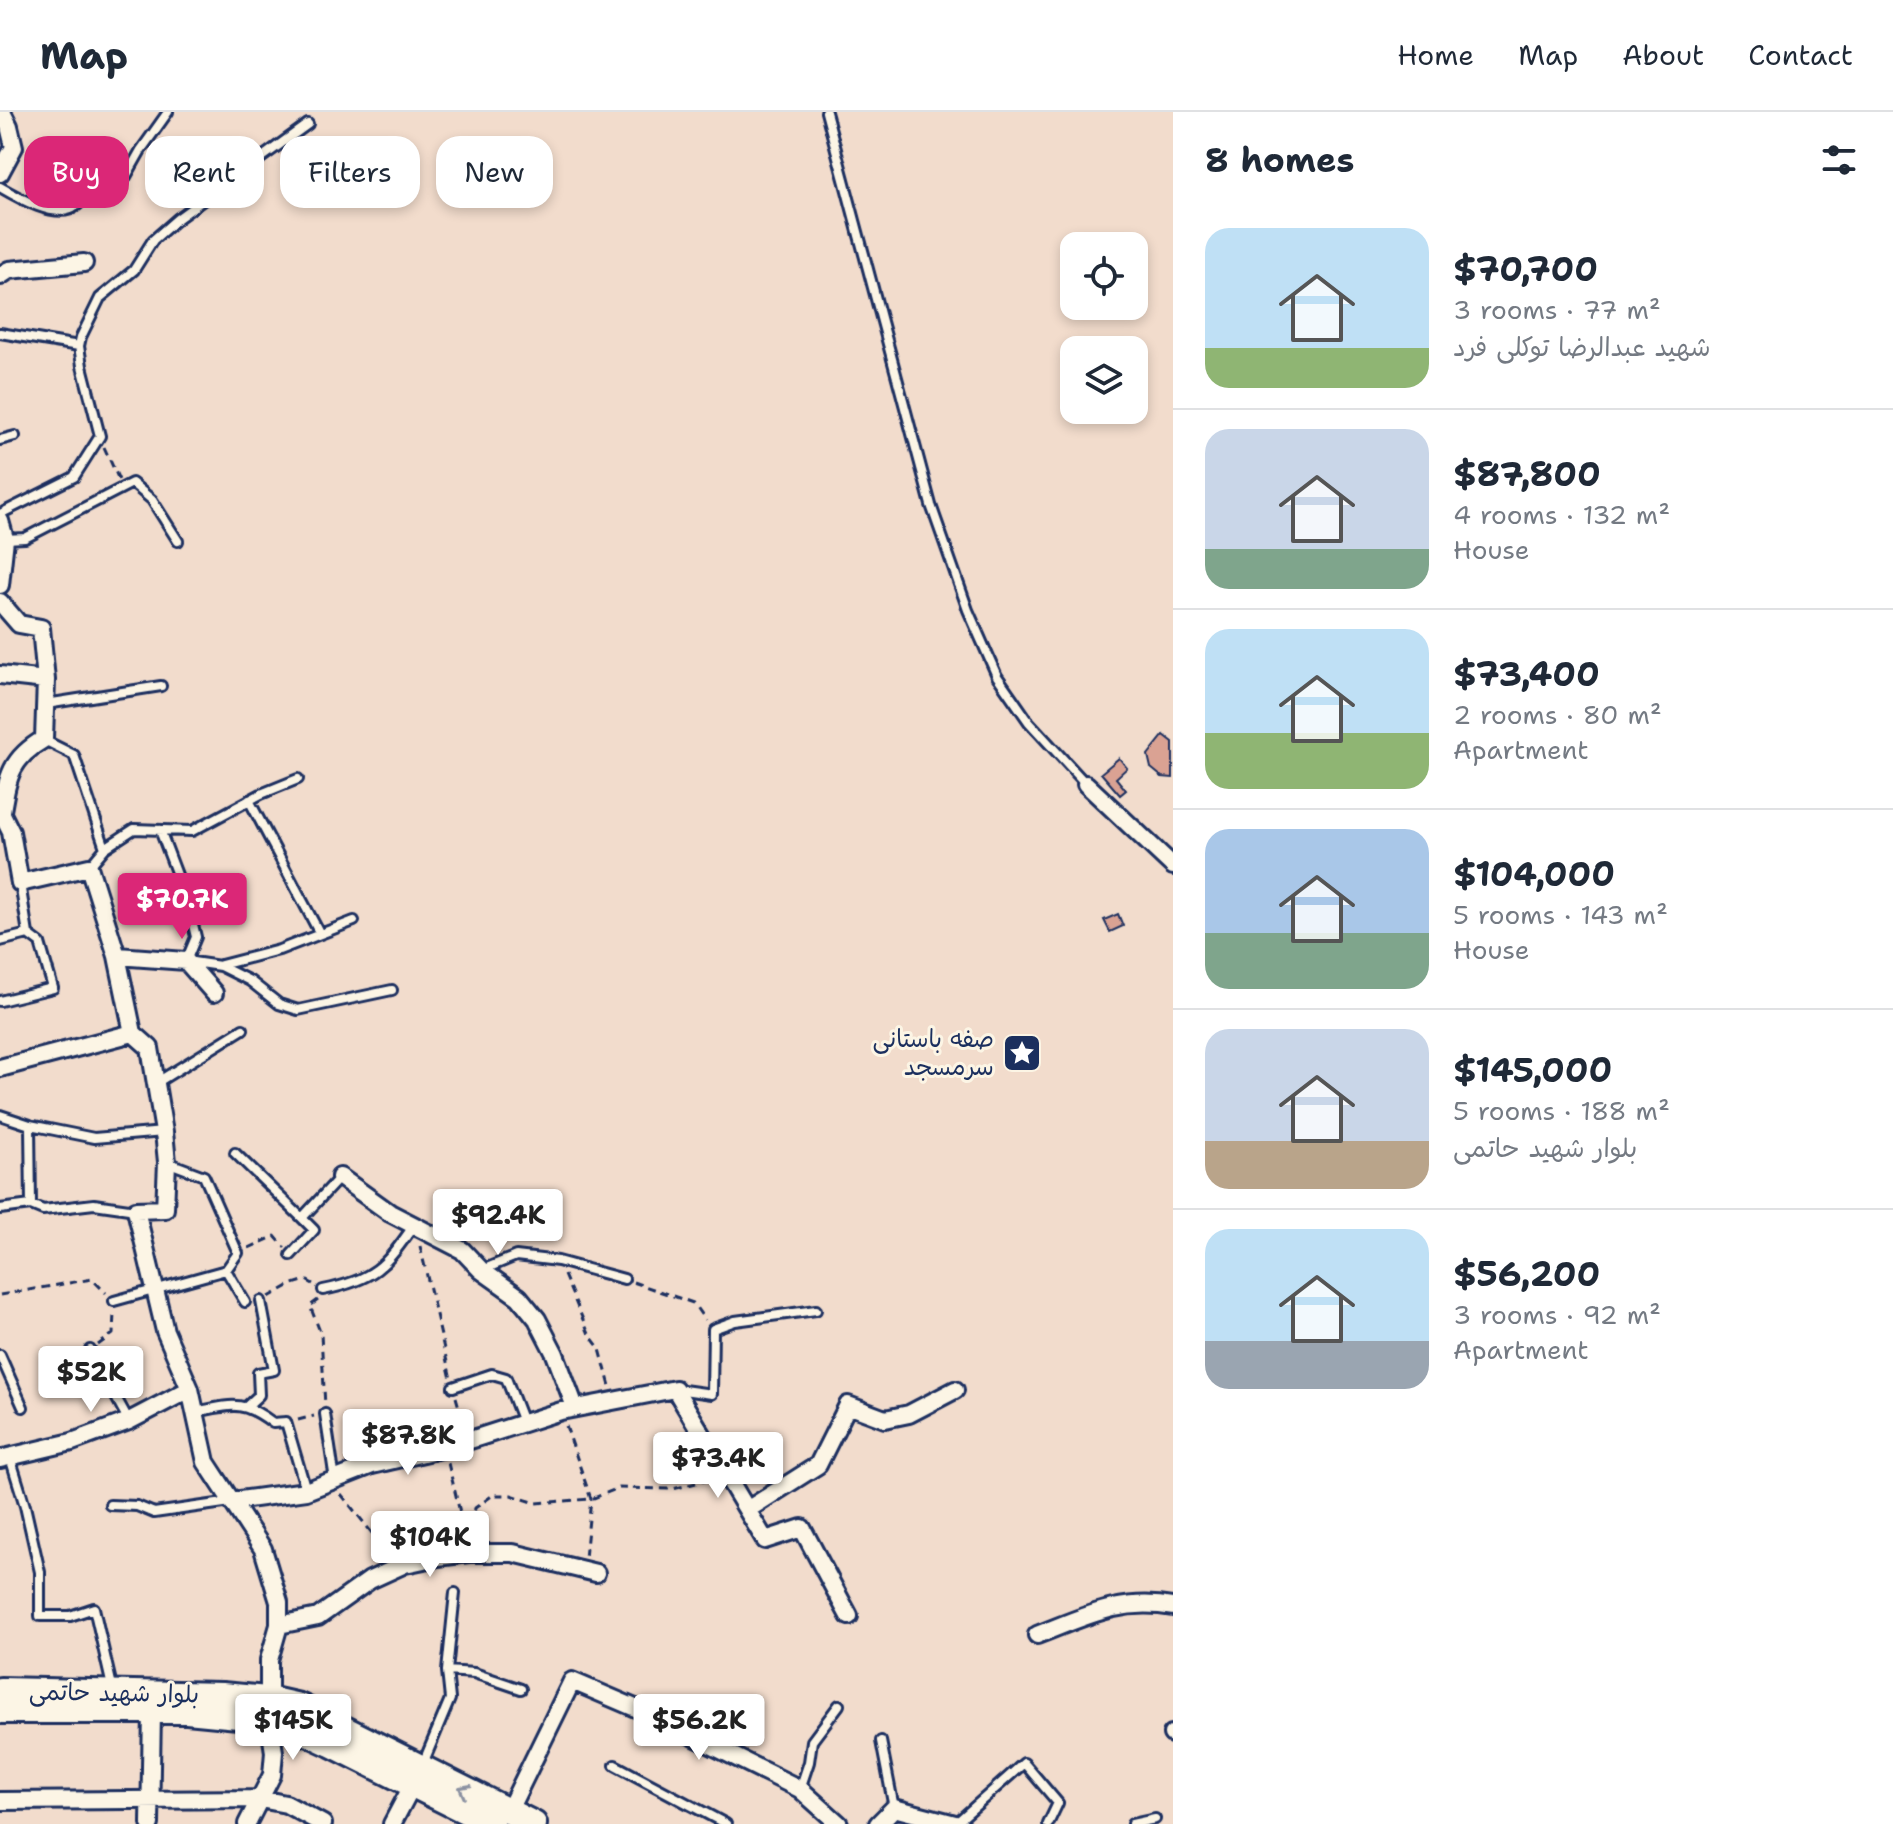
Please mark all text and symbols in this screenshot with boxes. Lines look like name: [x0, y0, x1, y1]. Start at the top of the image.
text: Map: [40, 30, 128, 81]
text: Home: [1397, 36, 1474, 74]
text: Map: [1518, 36, 1578, 74]
text: About: [1622, 36, 1704, 74]
text: Contact: [1748, 36, 1853, 74]
chip: Buy: [24, 136, 129, 208]
chip: Rent: [145, 136, 264, 208]
chip: Filters: [280, 136, 420, 208]
chip: New: [436, 136, 553, 208]
text: 8 homes: [1205, 137, 1354, 183]
icon: filters: [1817, 138, 1861, 182]
map controls: [1060, 232, 1148, 424]
button: locate: [1060, 232, 1148, 320]
text: $70,700: [1453, 246, 1598, 292]
icon: home: [1269, 260, 1365, 356]
text: 3 rooms · 77 m²: [1453, 292, 1661, 327]
text: شهید عبدالرضا توکلی فرد: [1453, 329, 1711, 364]
button: layers: [1060, 336, 1148, 424]
text: $87,800: [1453, 451, 1601, 497]
icon: home: [1269, 461, 1365, 557]
text: 4 rooms · 132 m²: [1453, 497, 1670, 532]
text: House: [1453, 532, 1529, 567]
text: $73,400: [1453, 651, 1600, 697]
icon: home: [1269, 661, 1365, 757]
text: 2 rooms · 80 m²: [1453, 697, 1662, 732]
text: Apartment: [1453, 732, 1589, 767]
text: $104,000: [1453, 851, 1615, 897]
icon: home: [1269, 861, 1365, 957]
pin: $70.7K: [117, 873, 247, 941]
text: $70.7K: [136, 881, 228, 916]
text: 5 rooms · 143 m²: [1453, 897, 1668, 932]
text: House: [1453, 932, 1529, 967]
place label: صفه باستانی سرمسجد: [872, 1023, 994, 1083]
place icon: صفه باستانی سرمسجد: [1001, 1032, 1043, 1074]
text: $145,000: [1453, 1047, 1612, 1093]
icon: home: [1269, 1061, 1365, 1157]
text: 5 rooms · 188 m²: [1453, 1093, 1670, 1128]
text: بلوار شهید حاتمی: [1453, 1130, 1637, 1165]
pin: $92.4K: [433, 1189, 563, 1257]
text: $92.4K: [451, 1197, 545, 1232]
text: $56,200: [1453, 1251, 1600, 1297]
icon: home: [1269, 1261, 1365, 1357]
text: 3 rooms · 92 m²: [1453, 1297, 1661, 1332]
text: Apartment: [1453, 1332, 1589, 1367]
pin: $52K: [44, 1346, 138, 1414]
text: $52K: [56, 1354, 126, 1389]
pin: $87.8K: [343, 1409, 473, 1477]
text: $87.8K: [361, 1417, 455, 1452]
pin: $73.4K: [653, 1432, 783, 1500]
text: $73.4K: [671, 1440, 765, 1475]
pin: $104K: [374, 1511, 486, 1579]
text: $104K: [389, 1519, 471, 1554]
street label: بلوار شهید حاتمی: [29, 1676, 199, 1710]
pin: $145K: [237, 1694, 349, 1762]
pin: $56.2K: [634, 1694, 764, 1762]
text: $145K: [253, 1702, 333, 1737]
text: $56.2K: [652, 1702, 746, 1737]
one-way arrow: [458, 1784, 473, 1799]

